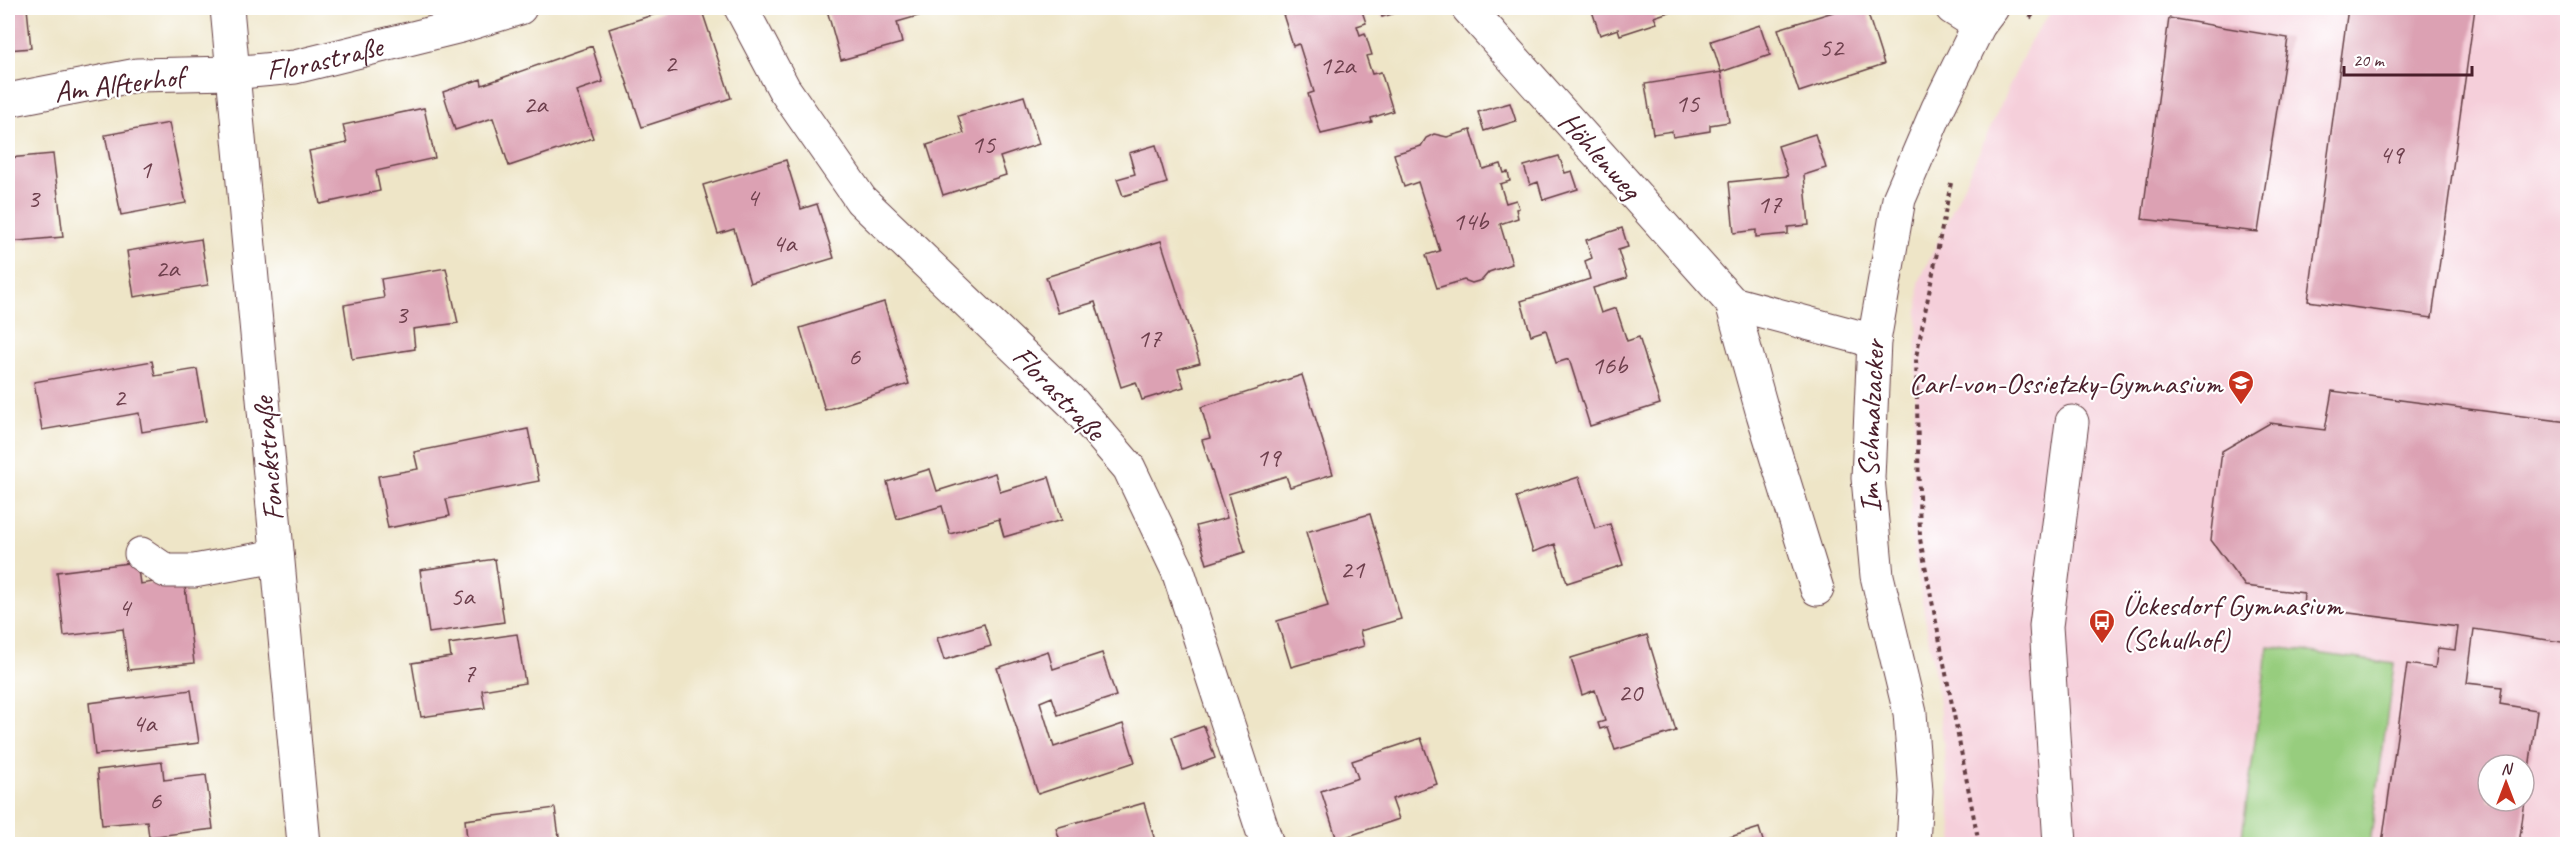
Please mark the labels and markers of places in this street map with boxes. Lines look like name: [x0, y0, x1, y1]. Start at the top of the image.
place label: Carl-von-Ossietzky-Gymnasium: [1909, 364, 2224, 402]
school or university icon: Carl-von-Ossietzky-Gymnasium: [2226, 368, 2256, 406]
place label: Ückesdorf Gymnasium (Schulhof): [2122, 586, 2344, 658]
bus stop icon: Ückesdorf Gymnasium (Schulhof): [2087, 607, 2117, 645]

